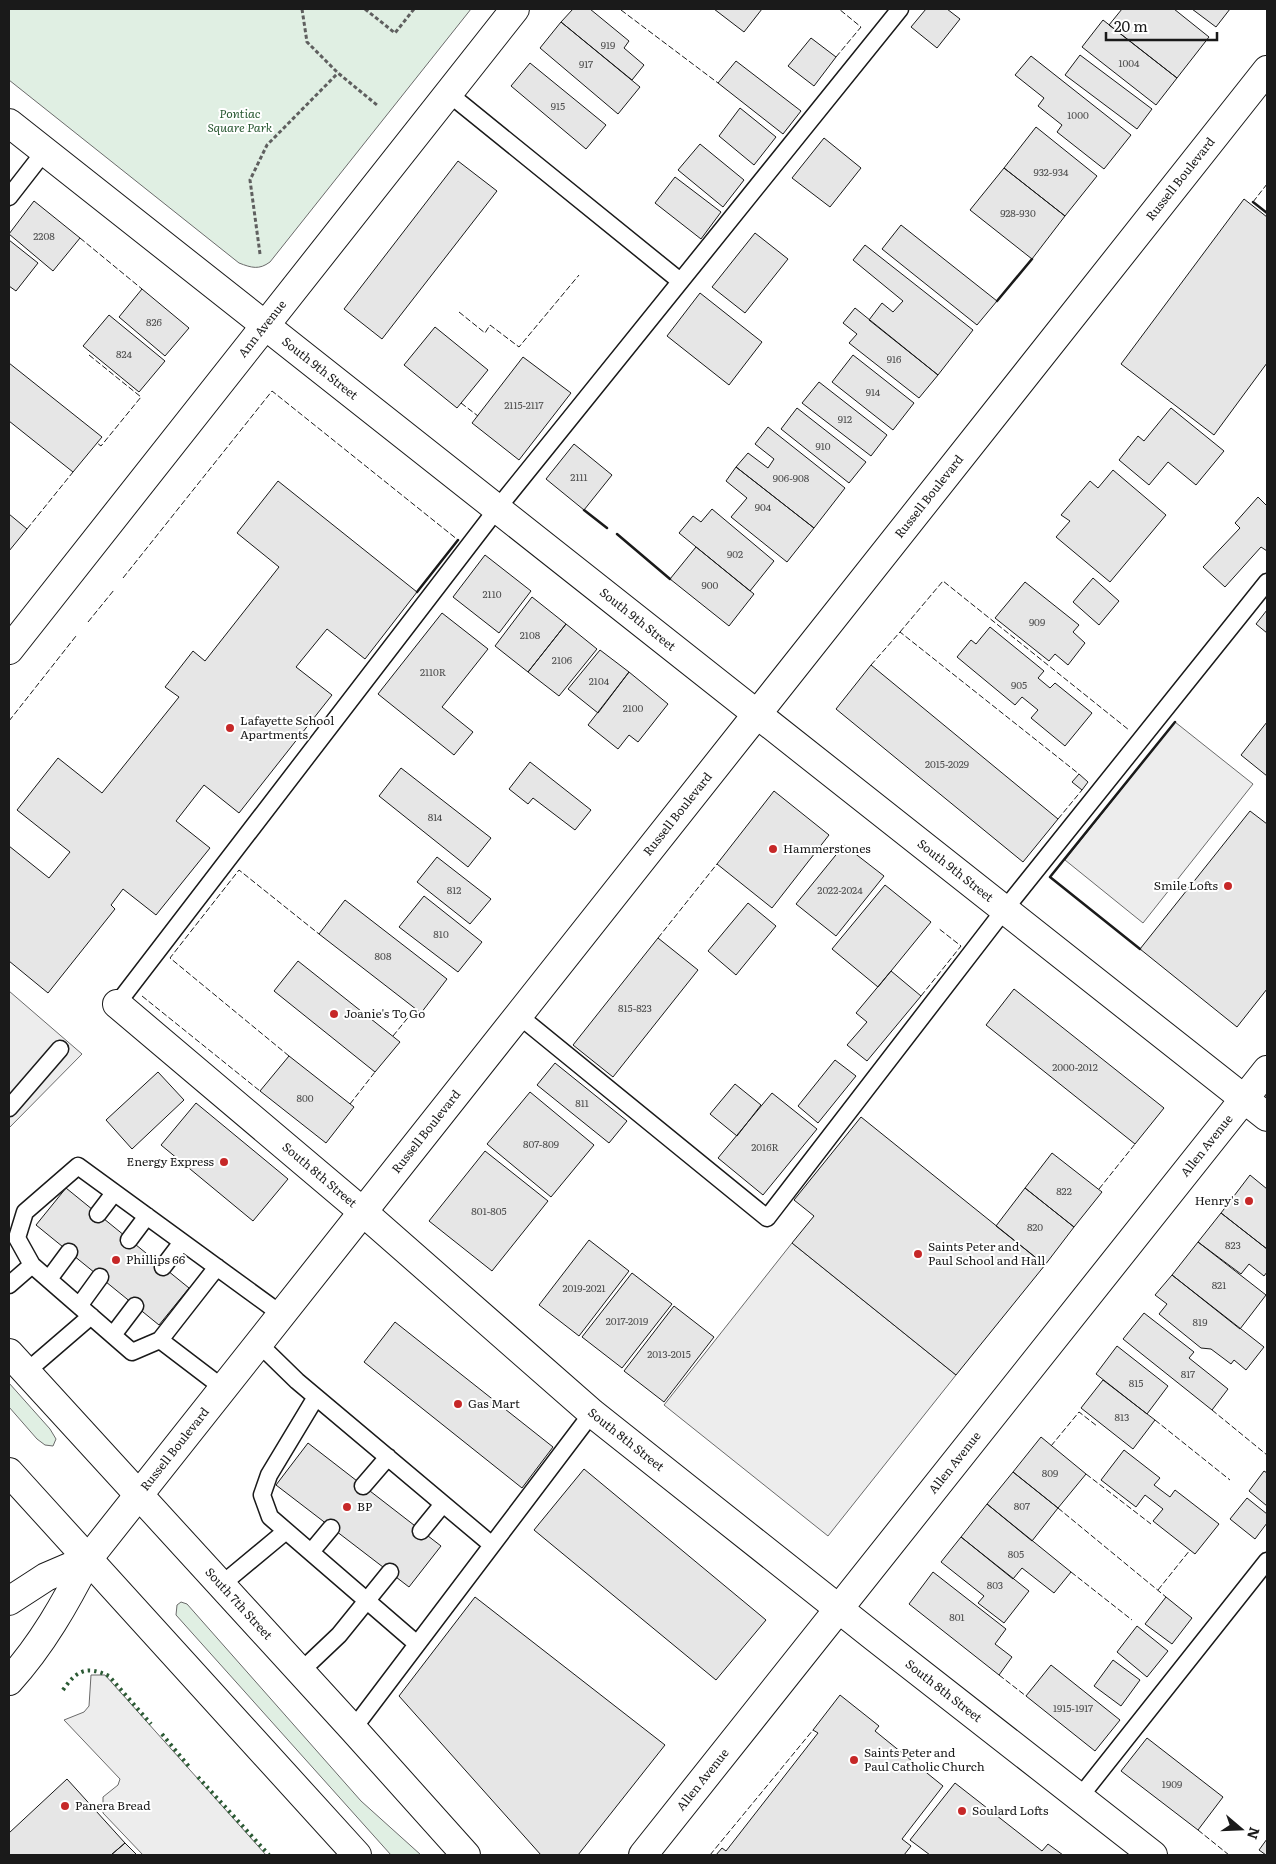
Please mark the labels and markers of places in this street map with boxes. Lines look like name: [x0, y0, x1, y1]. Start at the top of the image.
place label: Lafayette School Apartments: [240, 711, 334, 743]
marker: Lafayette School Apartments: [224, 722, 236, 734]
place label: Hammerstones: [783, 839, 871, 857]
marker: Hammerstones: [767, 843, 779, 855]
place label: Smile Lofts: [1154, 876, 1219, 894]
marker: Smile Lofts: [1222, 880, 1234, 892]
place label: Joanie's To Go: [344, 1004, 425, 1022]
marker: Joanie's To Go: [328, 1008, 340, 1020]
place label: Energy Express: [127, 1152, 215, 1170]
marker: Energy Express: [218, 1156, 230, 1168]
place label: Henry's: [1195, 1191, 1240, 1209]
marker: Henry's: [1243, 1195, 1255, 1207]
place label: Saints Peter and Paul School and Hall: [928, 1237, 1045, 1269]
marker: Saints Peter and Paul School and Hall: [912, 1248, 924, 1260]
place label: Phillips 66: [126, 1250, 186, 1268]
marker: Phillips 66: [110, 1254, 122, 1266]
place label: Gas Mart: [468, 1394, 520, 1412]
marker: Gas Mart: [452, 1398, 464, 1410]
place label: BP: [357, 1497, 372, 1515]
marker: BP: [341, 1501, 353, 1513]
place label: Saints Peter and Paul Catholic Church: [864, 1743, 985, 1775]
marker: Saints Peter and Paul Catholic Church: [848, 1754, 860, 1766]
place label: Panera Bread: [75, 1796, 151, 1814]
marker: Panera Bread: [59, 1800, 71, 1812]
place label: Soulard Lofts: [972, 1801, 1049, 1819]
marker: Soulard Lofts: [956, 1805, 968, 1817]

